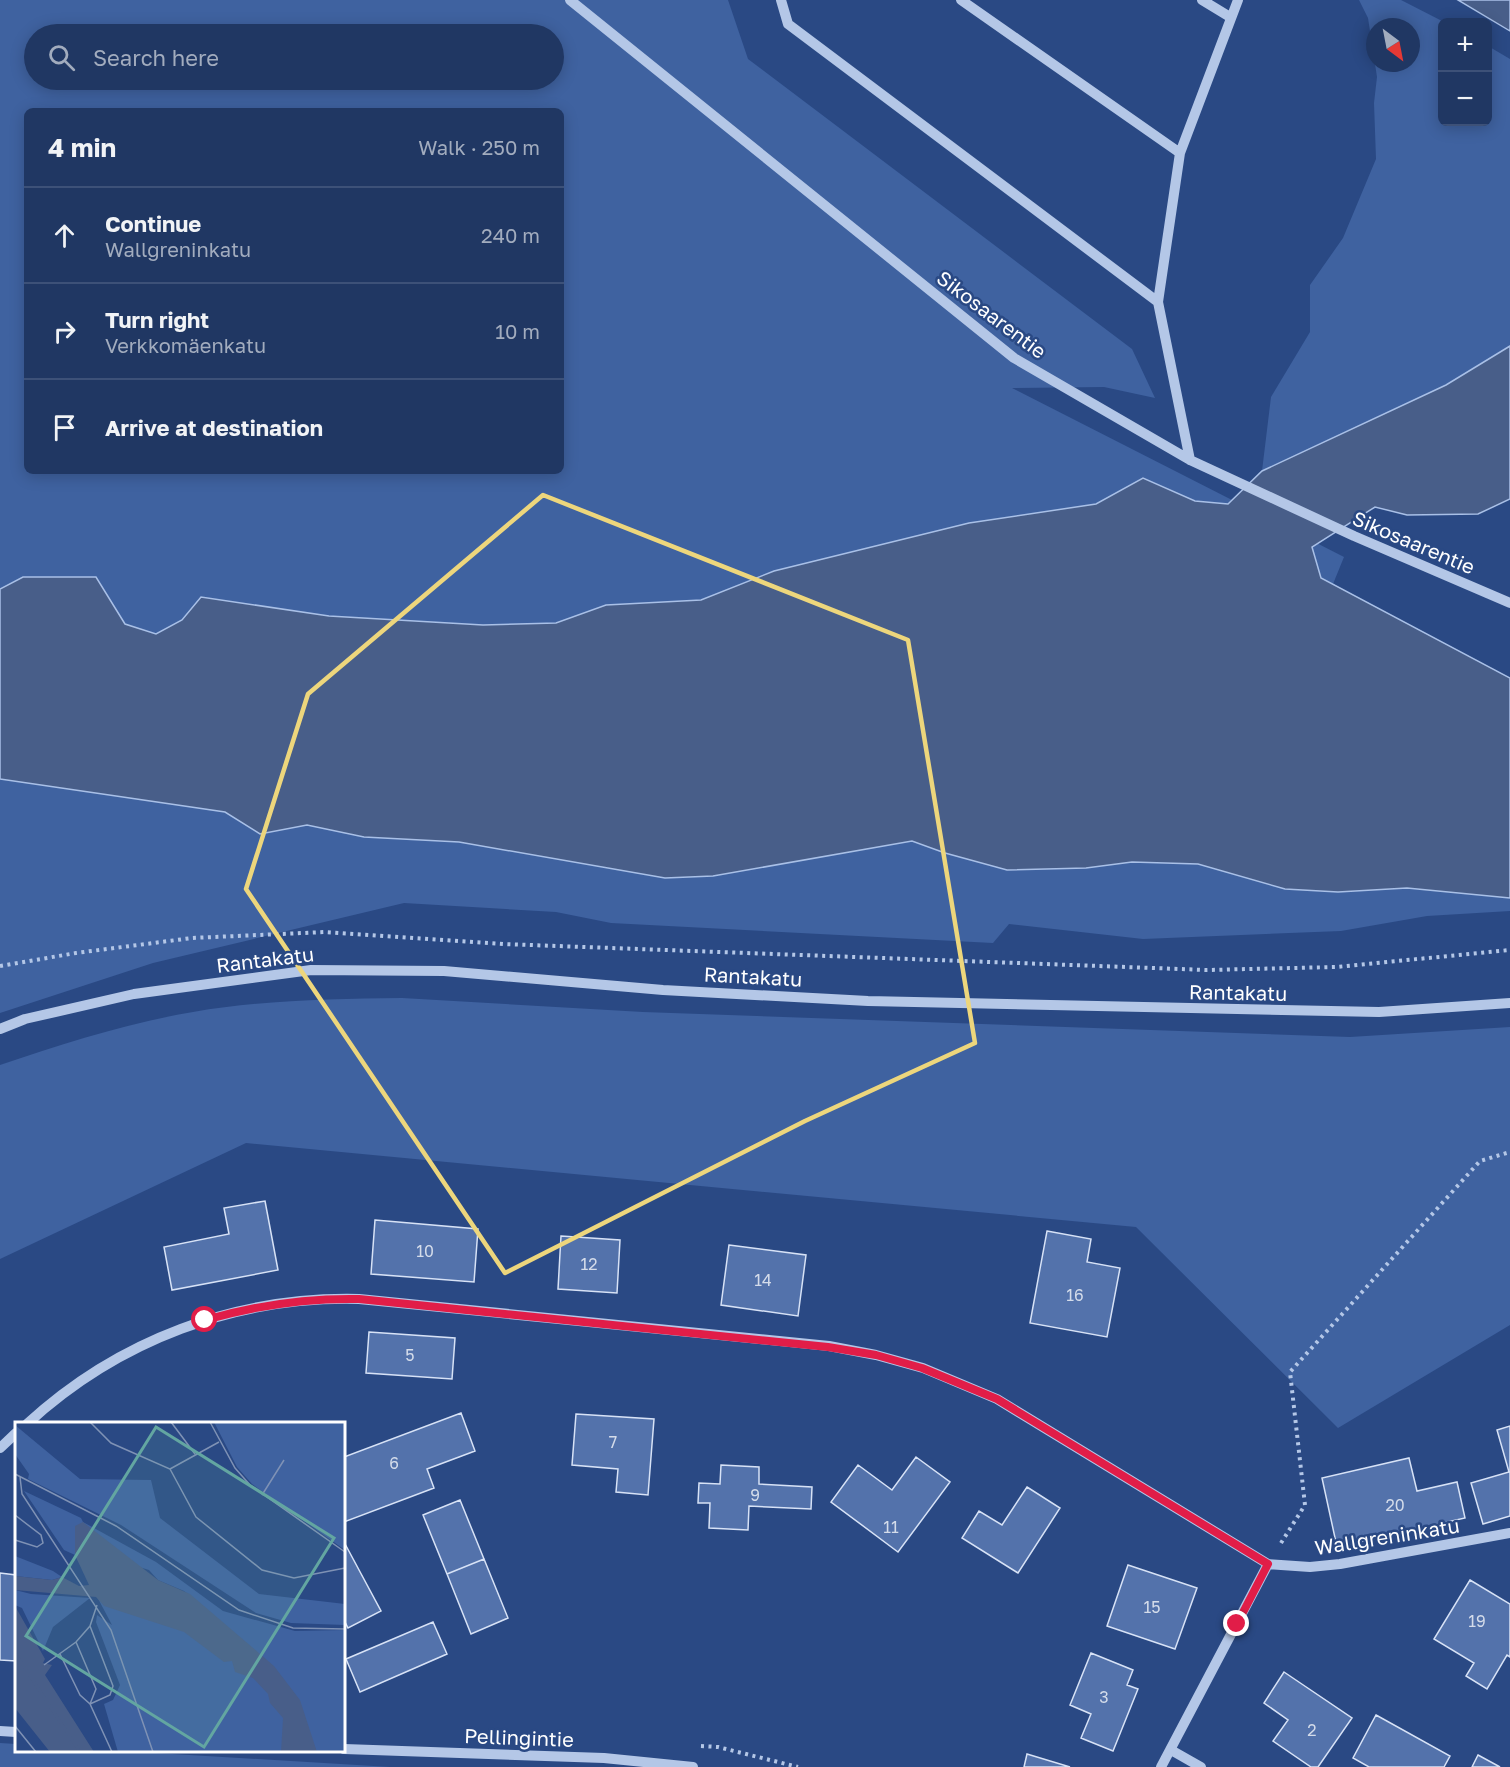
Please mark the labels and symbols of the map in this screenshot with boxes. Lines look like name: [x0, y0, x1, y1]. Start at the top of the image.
north arrow: [1366, 18, 1420, 72]
street label: Sikosaarentie: [933, 265, 1051, 363]
street label: Sikosaarentie: [1349, 505, 1479, 579]
street label: Rantakatu: [215, 941, 315, 977]
street label: Rantakatu: [703, 961, 803, 991]
street label: Rantakatu: [1189, 979, 1287, 1005]
house number: 10: [416, 1241, 434, 1261]
house number: 12: [580, 1254, 598, 1274]
house number: 14: [754, 1270, 772, 1290]
house number: 16: [1066, 1285, 1084, 1305]
route start: [191, 1306, 217, 1332]
house number: 5: [405, 1345, 415, 1365]
inset map: [15, 1422, 345, 1752]
house number: 7: [609, 1432, 617, 1452]
house number: 6: [389, 1453, 399, 1473]
house number: 9: [750, 1485, 760, 1505]
house number: 20: [1385, 1495, 1405, 1515]
street label: Wallgreninkatu: [1313, 1513, 1461, 1559]
house number: 11: [883, 1517, 899, 1537]
house number: 15: [1143, 1597, 1161, 1617]
route end: [1223, 1610, 1249, 1636]
house number: 19: [1468, 1611, 1486, 1631]
house number: 3: [1099, 1687, 1109, 1707]
house number: 2: [1307, 1720, 1317, 1740]
street label: Pellingintie: [464, 1723, 574, 1751]

